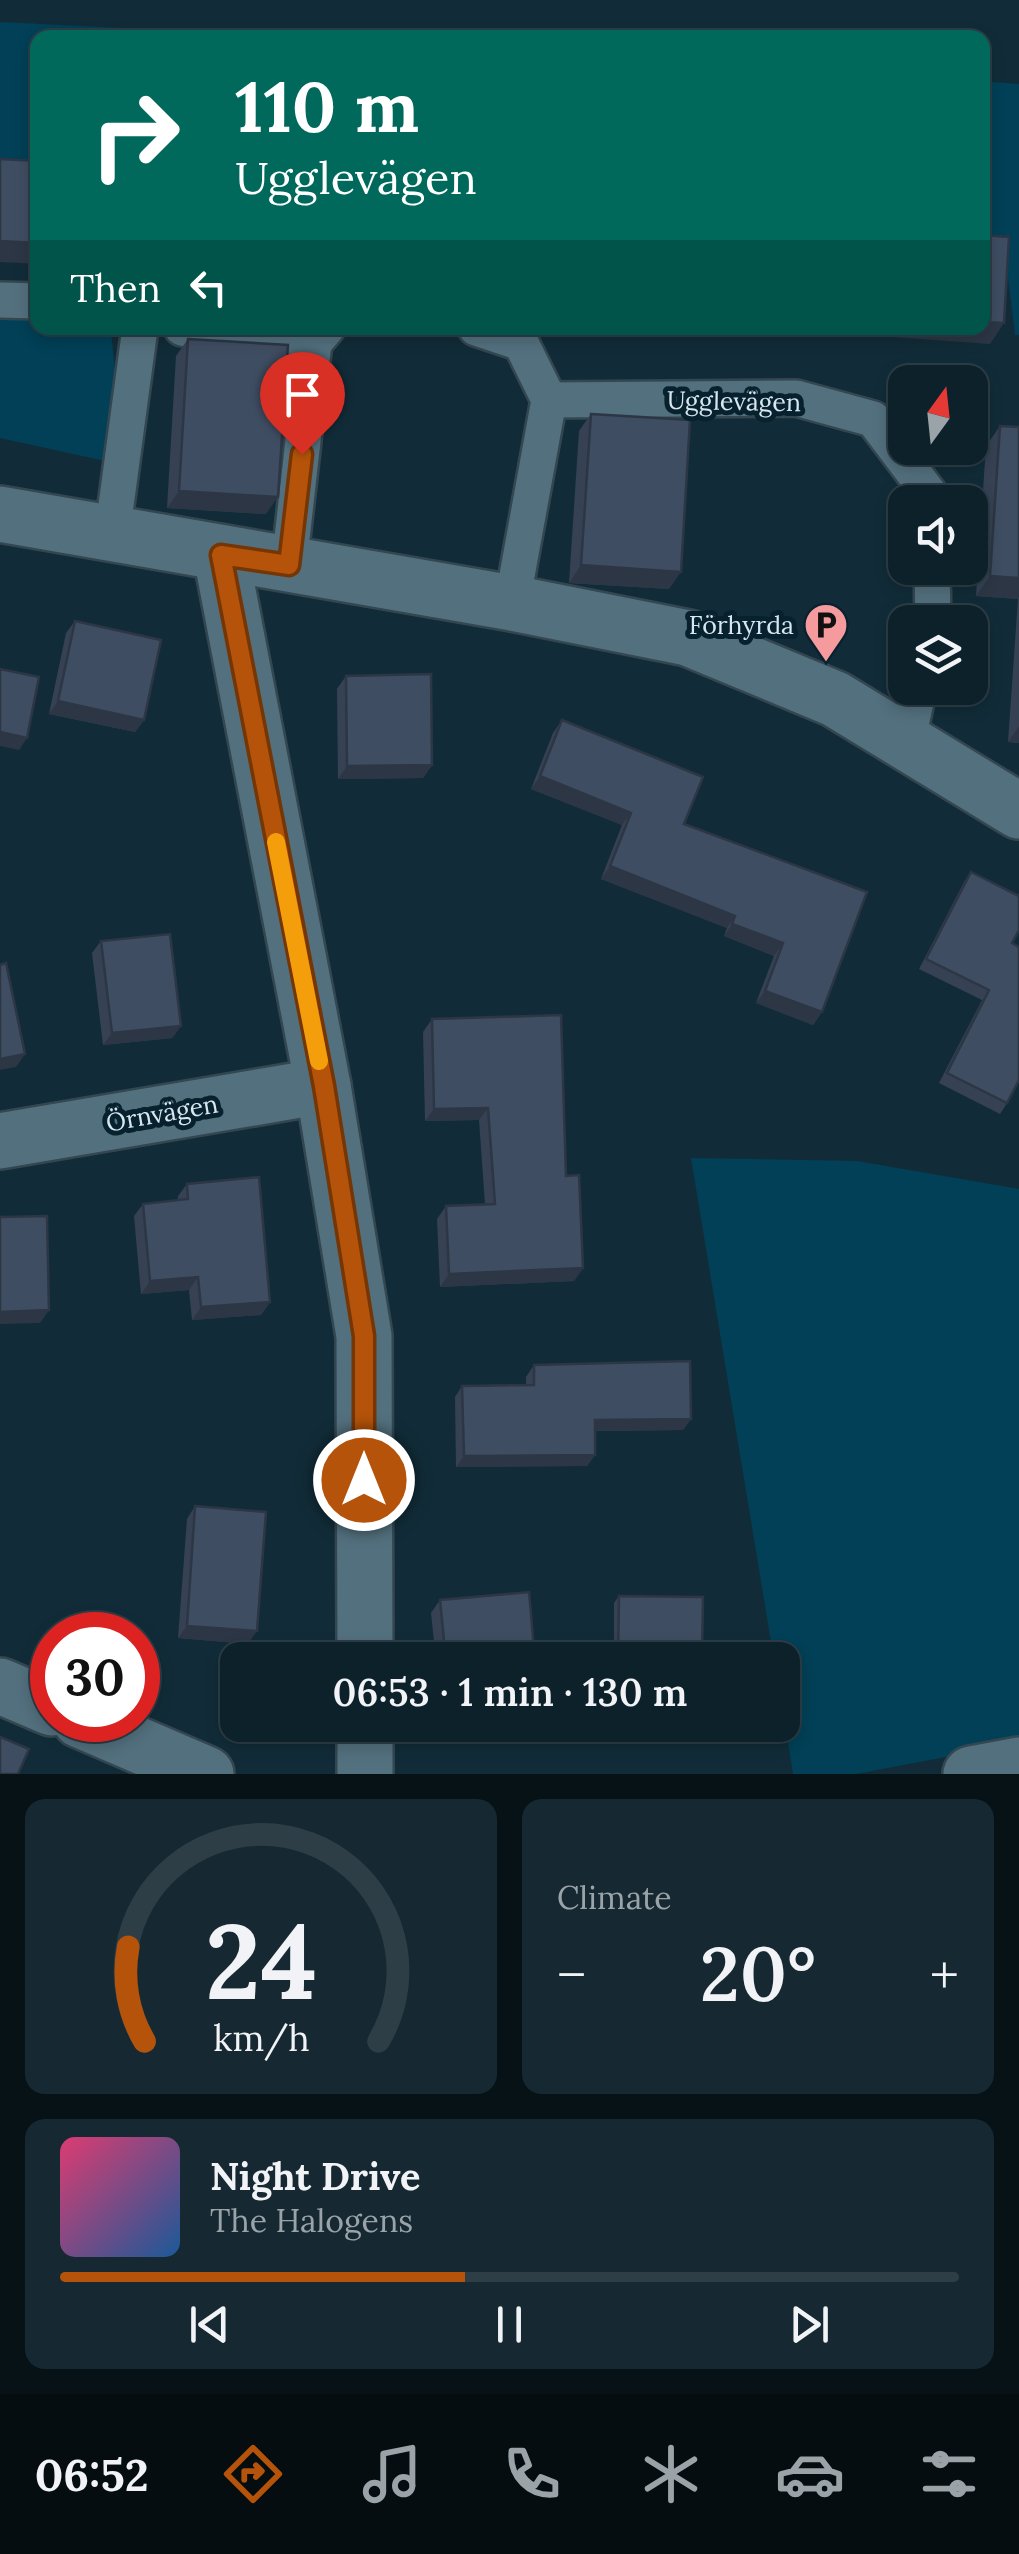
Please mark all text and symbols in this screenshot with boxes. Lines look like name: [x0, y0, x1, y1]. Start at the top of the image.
text: 110 m: [235, 62, 419, 151]
icon: right: [70, 70, 200, 200]
text: Ugglevägen: [235, 149, 477, 206]
icon: left: [181, 260, 236, 315]
text: Then: [70, 264, 161, 312]
pin: [260, 352, 345, 455]
north arrow: [888, 365, 988, 465]
map controls: [888, 365, 988, 705]
icon: arrive: [275, 367, 330, 422]
street label: Ugglevägen: [667, 384, 801, 418]
button: sound: [888, 485, 988, 585]
parking icon: Förhyrda: [803, 602, 849, 663]
button: layers: [888, 605, 988, 705]
place label: Förhyrda: [689, 609, 794, 641]
street label: Örnvägen: [103, 1087, 221, 1139]
position arrow: [312, 1428, 416, 1532]
speed limit sign: 30: [30, 1612, 160, 1742]
text: 06:53 · 1 min · 130 m: [333, 1668, 687, 1716]
text: Climate: [557, 1877, 672, 1918]
text: 24: [205, 1894, 317, 2027]
text: 20°: [700, 1926, 816, 2022]
text: −: [557, 1940, 586, 2010]
text: +: [930, 1940, 959, 2010]
text: km/h: [213, 2015, 309, 2061]
text: Night Drive: [210, 2152, 421, 2200]
text: The Halogens: [210, 2200, 413, 2241]
icon: previous: [182, 2297, 237, 2352]
icon: pause: [482, 2297, 537, 2352]
icon: next: [782, 2297, 837, 2352]
icon: directions: [218, 2439, 288, 2509]
icon: music: [357, 2439, 427, 2509]
icon: phone: [497, 2439, 567, 2509]
icon: climate: [636, 2439, 706, 2509]
icon: car: [775, 2439, 845, 2509]
icon: filters: [914, 2439, 984, 2509]
text: 06:52: [35, 2446, 149, 2503]

